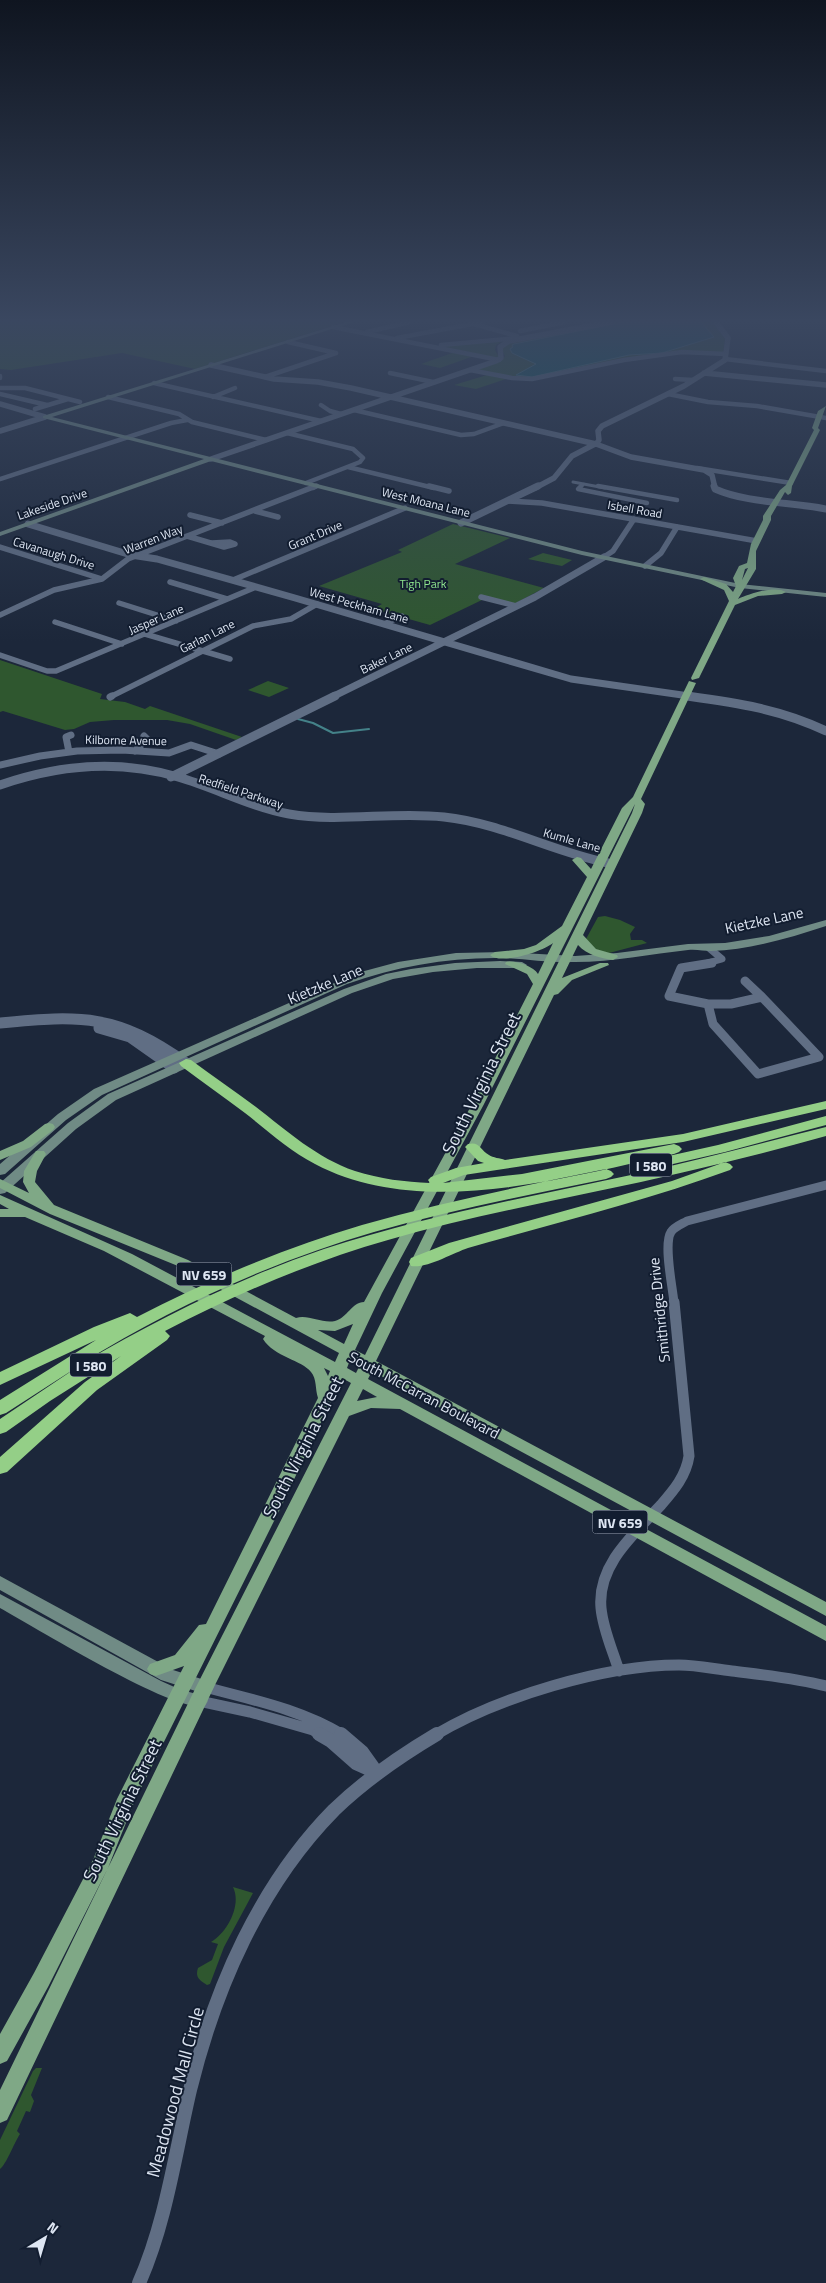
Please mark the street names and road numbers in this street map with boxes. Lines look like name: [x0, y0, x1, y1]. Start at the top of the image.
street label: West Moana Lane: [380, 482, 472, 522]
street label: Lakeside Drive: [14, 483, 90, 525]
street label: Isbell Road: [606, 495, 664, 523]
street label: Grant Drive: [285, 515, 345, 555]
street label: Warren Way: [121, 519, 186, 559]
street label: Cavanaugh Drive: [11, 532, 97, 574]
street label: West Peckham Lane: [307, 582, 411, 628]
street label: Jasper Lane: [125, 599, 187, 639]
street label: Garlan Lane: [176, 614, 238, 658]
street label: Baker Lane: [357, 637, 415, 679]
street label: Kilborne Avenue: [85, 730, 167, 750]
street label: Redfield Parkway: [196, 768, 286, 814]
street label: Kumle Lane: [541, 823, 603, 857]
street label: Kietzke Lane: [723, 900, 805, 940]
street label: Kietzke Lane: [284, 958, 366, 1010]
street label: South Virginia Street: [435, 1007, 528, 1159]
road number: I 580: [630, 1154, 672, 1176]
street label: Smithridge Drive: [642, 1257, 676, 1363]
road number: NV 659: [176, 1262, 232, 1286]
street label: South McCarran Boulevard: [344, 1345, 504, 1445]
road number: I 580: [70, 1354, 112, 1376]
street label: South Virginia Street: [256, 1371, 351, 1522]
road number: NV 659: [592, 1510, 648, 1534]
street label: South Virginia Street: [76, 1734, 169, 1886]
street label: Meadowood Mall Circle: [139, 2004, 211, 2180]

